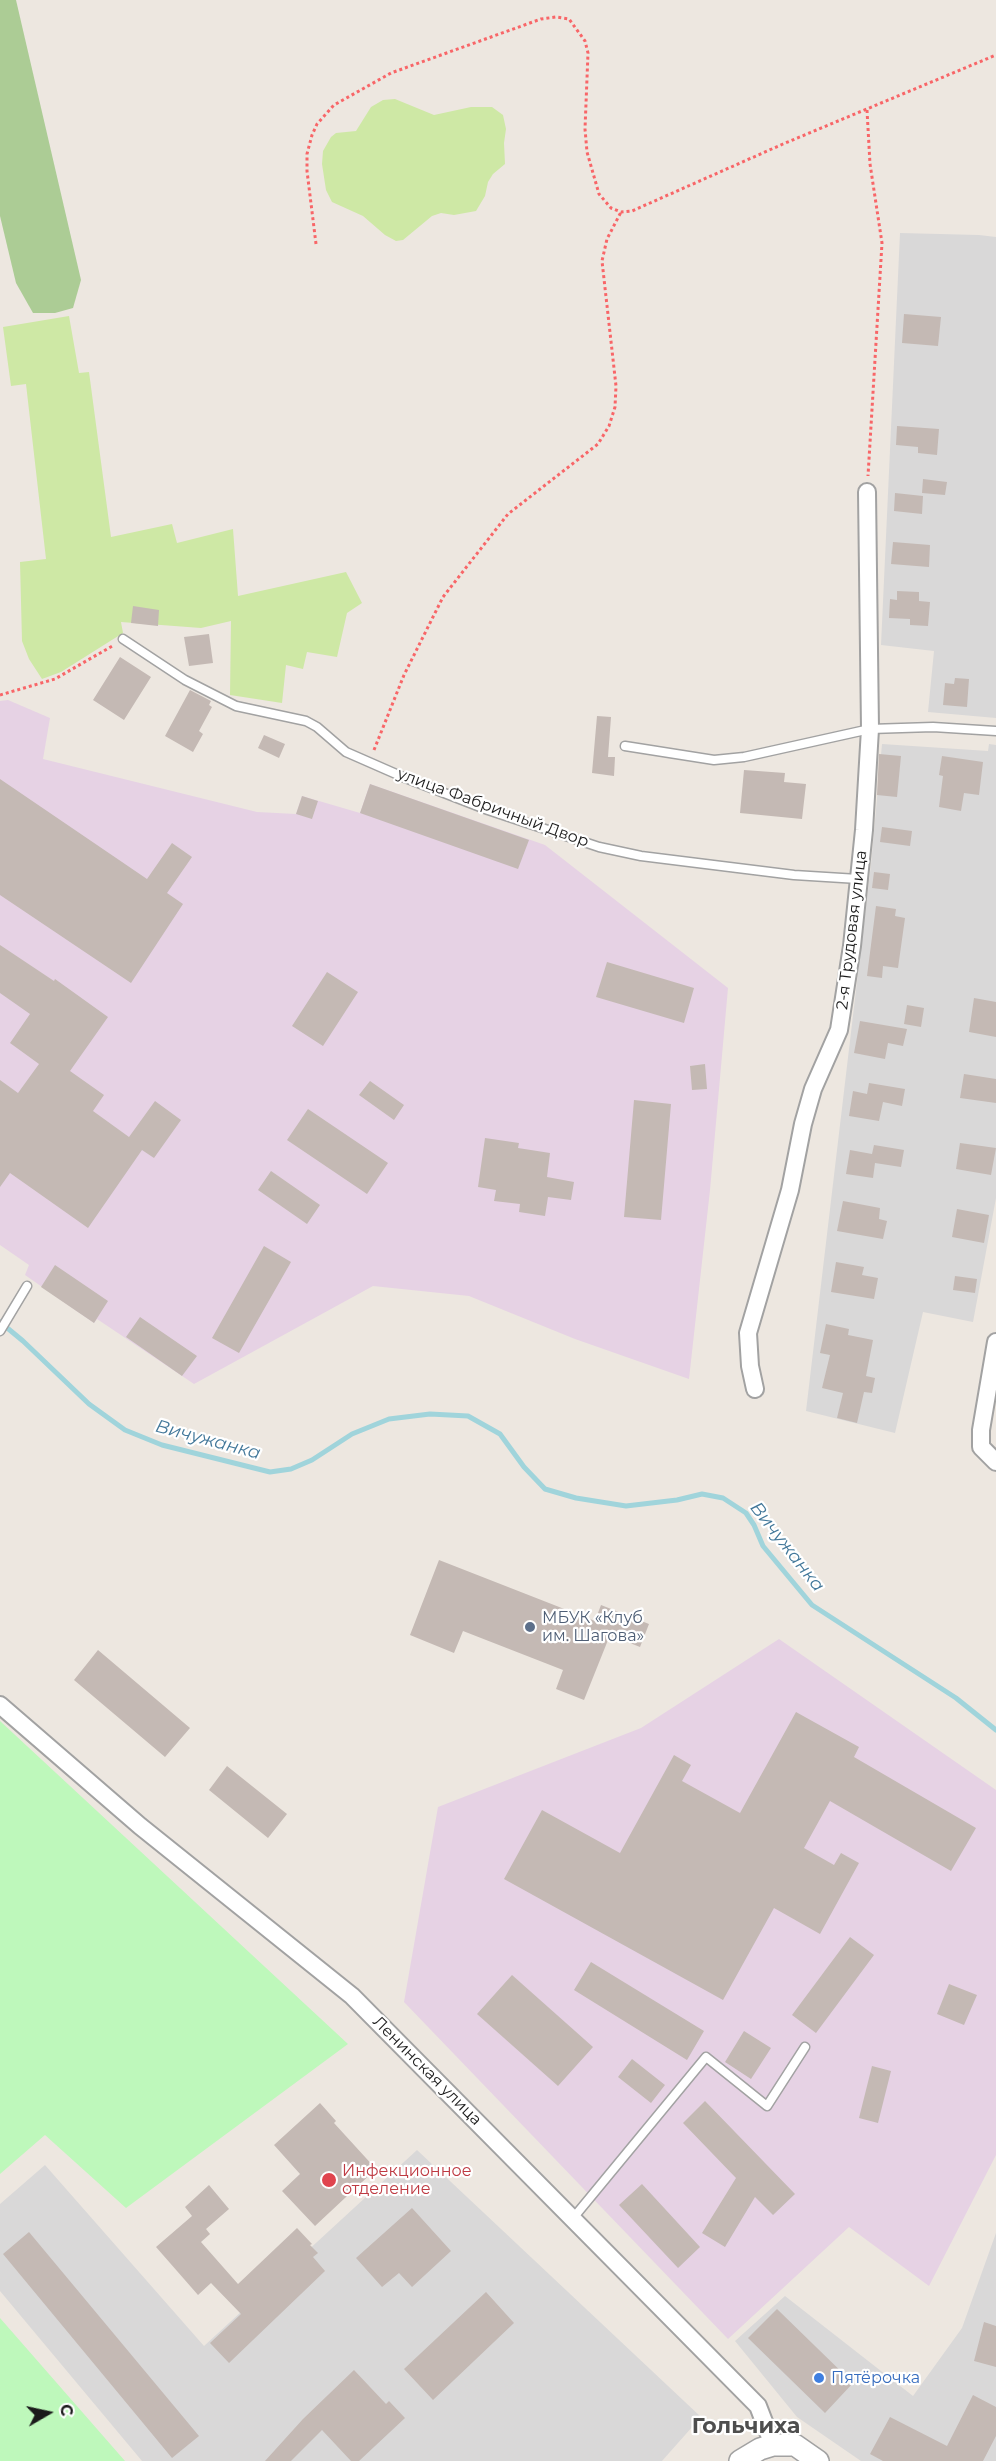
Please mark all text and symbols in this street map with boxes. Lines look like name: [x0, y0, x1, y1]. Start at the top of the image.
street label: улица Фабричный Двор: [395, 764, 591, 852]
street label: 2-я Трудовая улица: [833, 849, 871, 1011]
water label: Вичужанка: [153, 1416, 263, 1464]
water label: Вичужанка: [745, 1498, 829, 1596]
place label: МБУК «Клуб им. Шагова»: [542, 1608, 644, 1646]
marker: МБУК «Клуб им. Шагова»: [523, 1620, 537, 1634]
street label: Ленинская улица: [368, 2012, 486, 2130]
place label: Инфекционное отделение: [342, 2161, 472, 2199]
marker: Инфекционное отделение: [320, 2171, 338, 2189]
place label: Пятёрочка: [831, 2368, 920, 2388]
marker: Пятёрочка: [812, 2371, 826, 2385]
north arrow: [18, 2383, 78, 2443]
text: С: [56, 2403, 77, 2417]
district label: Гольчиха: [692, 2414, 800, 2440]

